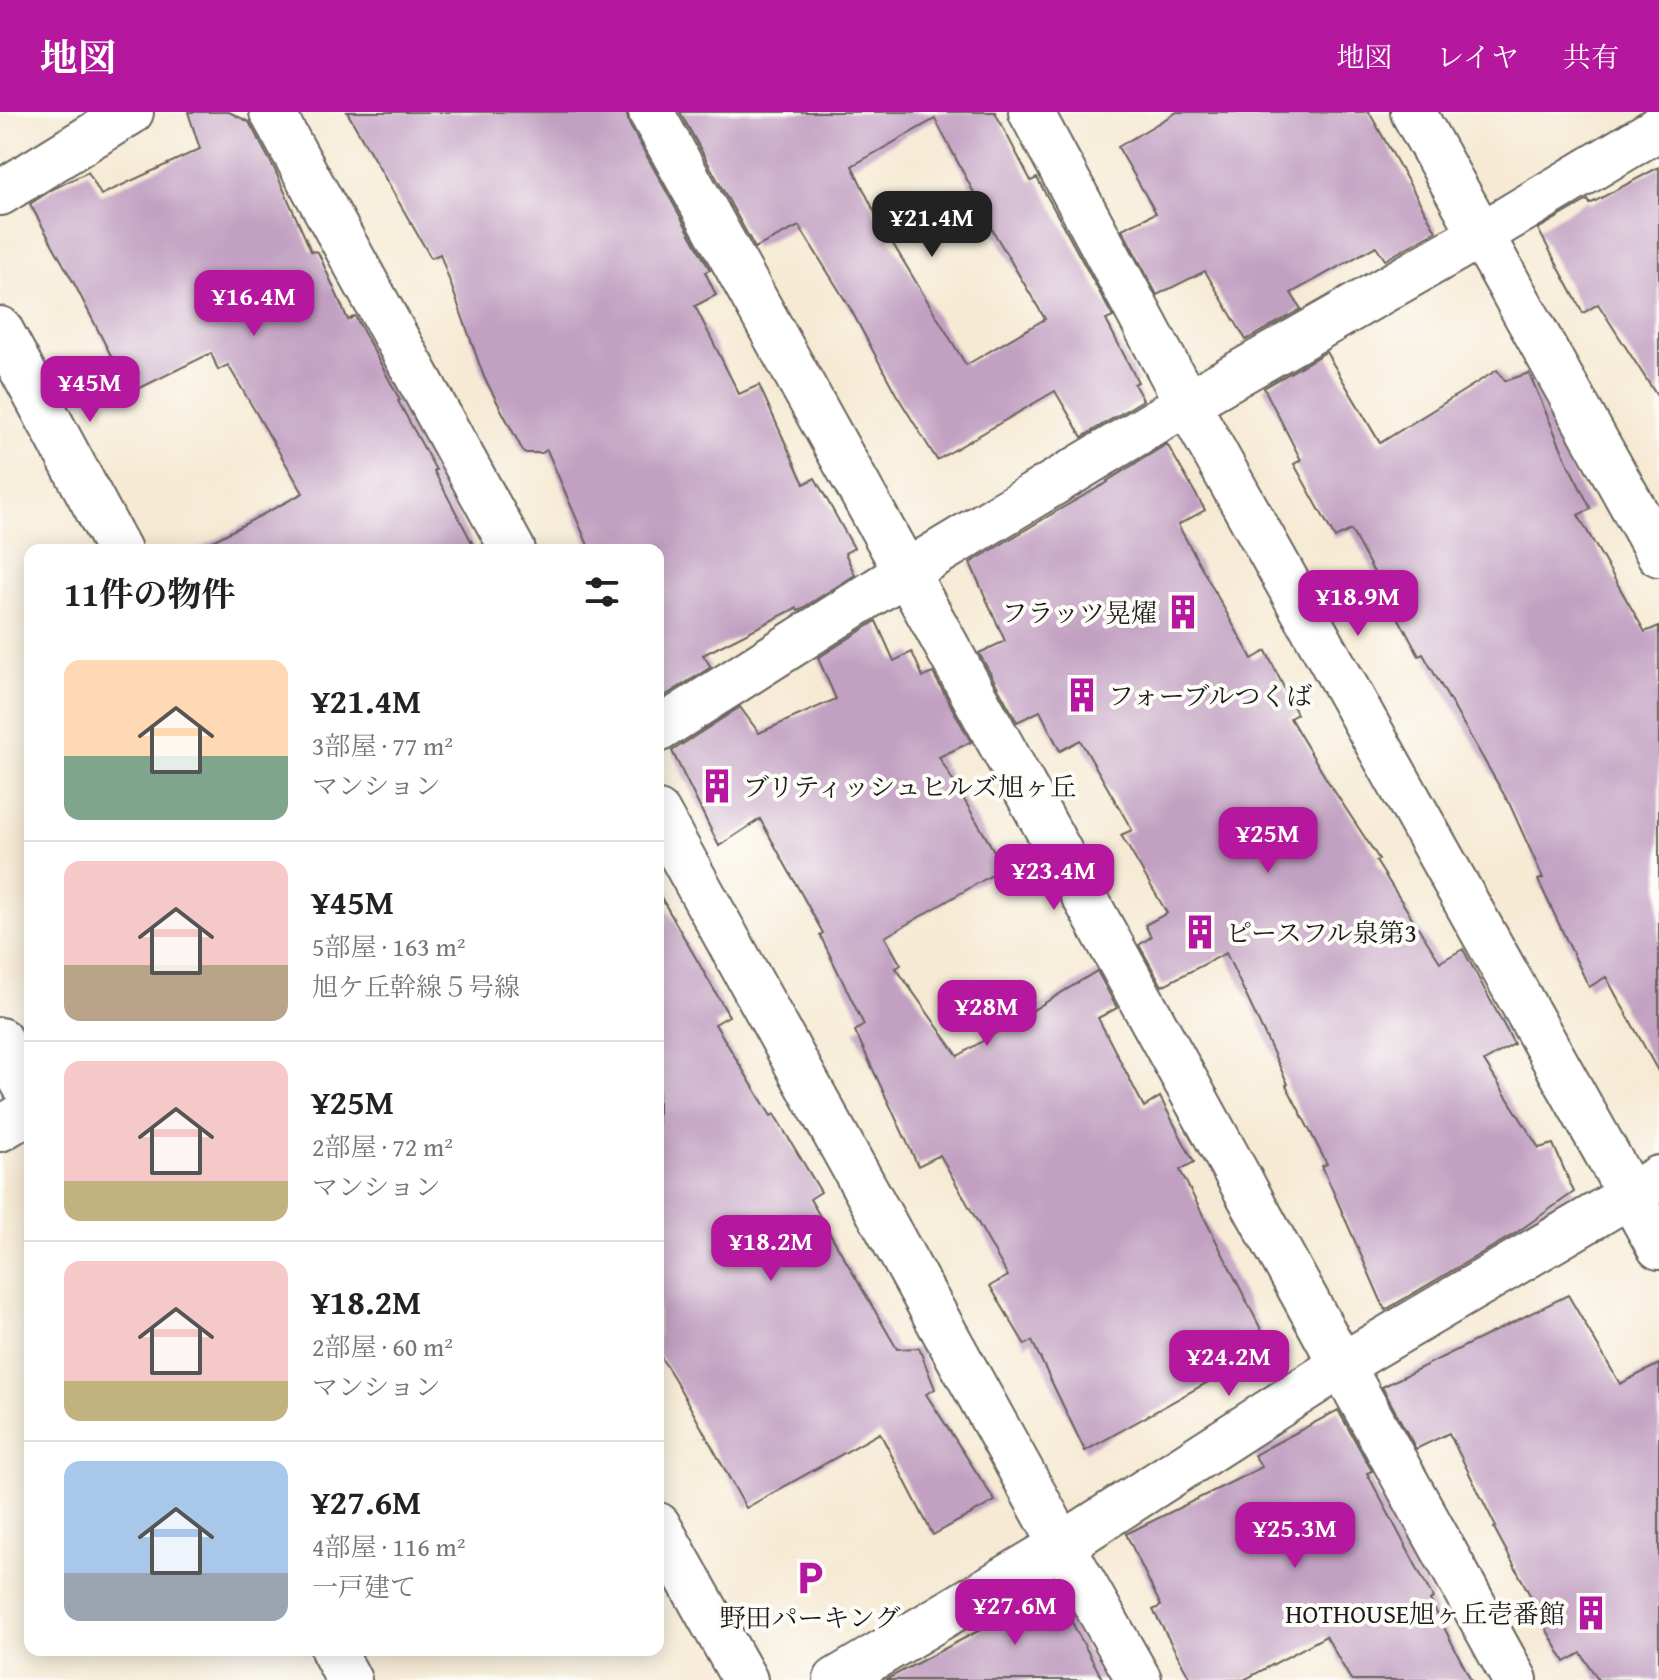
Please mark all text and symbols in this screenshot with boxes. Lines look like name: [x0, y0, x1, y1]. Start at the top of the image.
text: 地図: [40, 29, 116, 85]
text: 地図: [1336, 36, 1392, 77]
text: レイヤ: [1436, 36, 1519, 77]
text: 共有: [1563, 36, 1619, 77]
pin: ¥21.4M: [867, 191, 997, 259]
text: ¥21.4M: [890, 197, 974, 236]
pin: ¥16.4M: [189, 270, 319, 338]
text: ¥16.4M: [212, 276, 296, 315]
pin: ¥45M: [43, 356, 137, 424]
text: ¥45M: [59, 362, 121, 401]
text: 11件の物件: [64, 569, 235, 618]
icon: filters: [580, 570, 624, 614]
pin: ¥18.9M: [1293, 570, 1423, 638]
text: ¥18.9M: [1316, 576, 1400, 615]
place label: フラッツ晃燿: [1002, 593, 1157, 632]
building icon: フラッツ晃燿: [1164, 593, 1202, 631]
text: ¥21.4M: [312, 676, 421, 725]
building icon: フォーブルつくば: [1063, 676, 1101, 714]
place label: フォーブルつくば: [1108, 676, 1312, 715]
icon: home: [128, 692, 224, 788]
text: 3部屋 · 77 m²: [312, 726, 453, 765]
text: マンション: [312, 766, 441, 805]
building icon: ブリティッシュヒルズ旭ヶ丘: [698, 767, 736, 805]
place label: ブリティッシュヒルズ旭ヶ丘: [743, 767, 1076, 806]
pin: ¥25M: [1221, 807, 1315, 875]
text: ¥25M: [1237, 813, 1299, 852]
pin: ¥23.4M: [989, 844, 1119, 912]
text: ¥23.4M: [1012, 850, 1096, 889]
text: ¥45M: [312, 877, 394, 926]
icon: home: [128, 893, 224, 989]
building icon: ピースフル泉第3: [1181, 913, 1219, 951]
place label: ピースフル泉第3: [1226, 913, 1417, 952]
text: 5部屋 · 163 m²: [312, 927, 466, 966]
text: 旭ケ丘幹線５号線: [312, 967, 520, 1006]
pin: ¥28M: [940, 980, 1034, 1048]
text: ¥28M: [956, 986, 1018, 1025]
text: ¥25M: [312, 1077, 394, 1126]
icon: home: [128, 1093, 224, 1189]
text: 2部屋 · 72 m²: [312, 1127, 453, 1166]
text: マンション: [312, 1167, 441, 1206]
pin: ¥18.2M: [706, 1215, 836, 1283]
text: ¥18.2M: [729, 1221, 813, 1260]
text: ¥18.2M: [312, 1277, 421, 1326]
icon: home: [128, 1293, 224, 1389]
text: 2部屋 · 60 m²: [312, 1327, 453, 1366]
pin: ¥24.2M: [1164, 1330, 1294, 1398]
text: ¥24.2M: [1187, 1336, 1271, 1375]
text: マンション: [312, 1367, 441, 1406]
text: ¥27.6M: [312, 1477, 421, 1526]
icon: home: [128, 1493, 224, 1589]
pin: ¥25.3M: [1230, 1502, 1360, 1570]
text: ¥25.3M: [1253, 1508, 1337, 1547]
text: 4部屋 · 116 m²: [312, 1527, 466, 1566]
parking icon: 野田パーキング: [791, 1559, 829, 1597]
text: 一戸建て: [312, 1567, 416, 1606]
pin: ¥27.6M: [950, 1579, 1080, 1647]
text: ¥27.6M: [973, 1585, 1057, 1624]
place label: HOTHOUSE旭ヶ丘壱番館: [1285, 1594, 1565, 1633]
building icon: HOTHOUSE旭ヶ丘壱番館: [1572, 1594, 1610, 1632]
place label: 野田パーキング: [719, 1598, 901, 1637]

